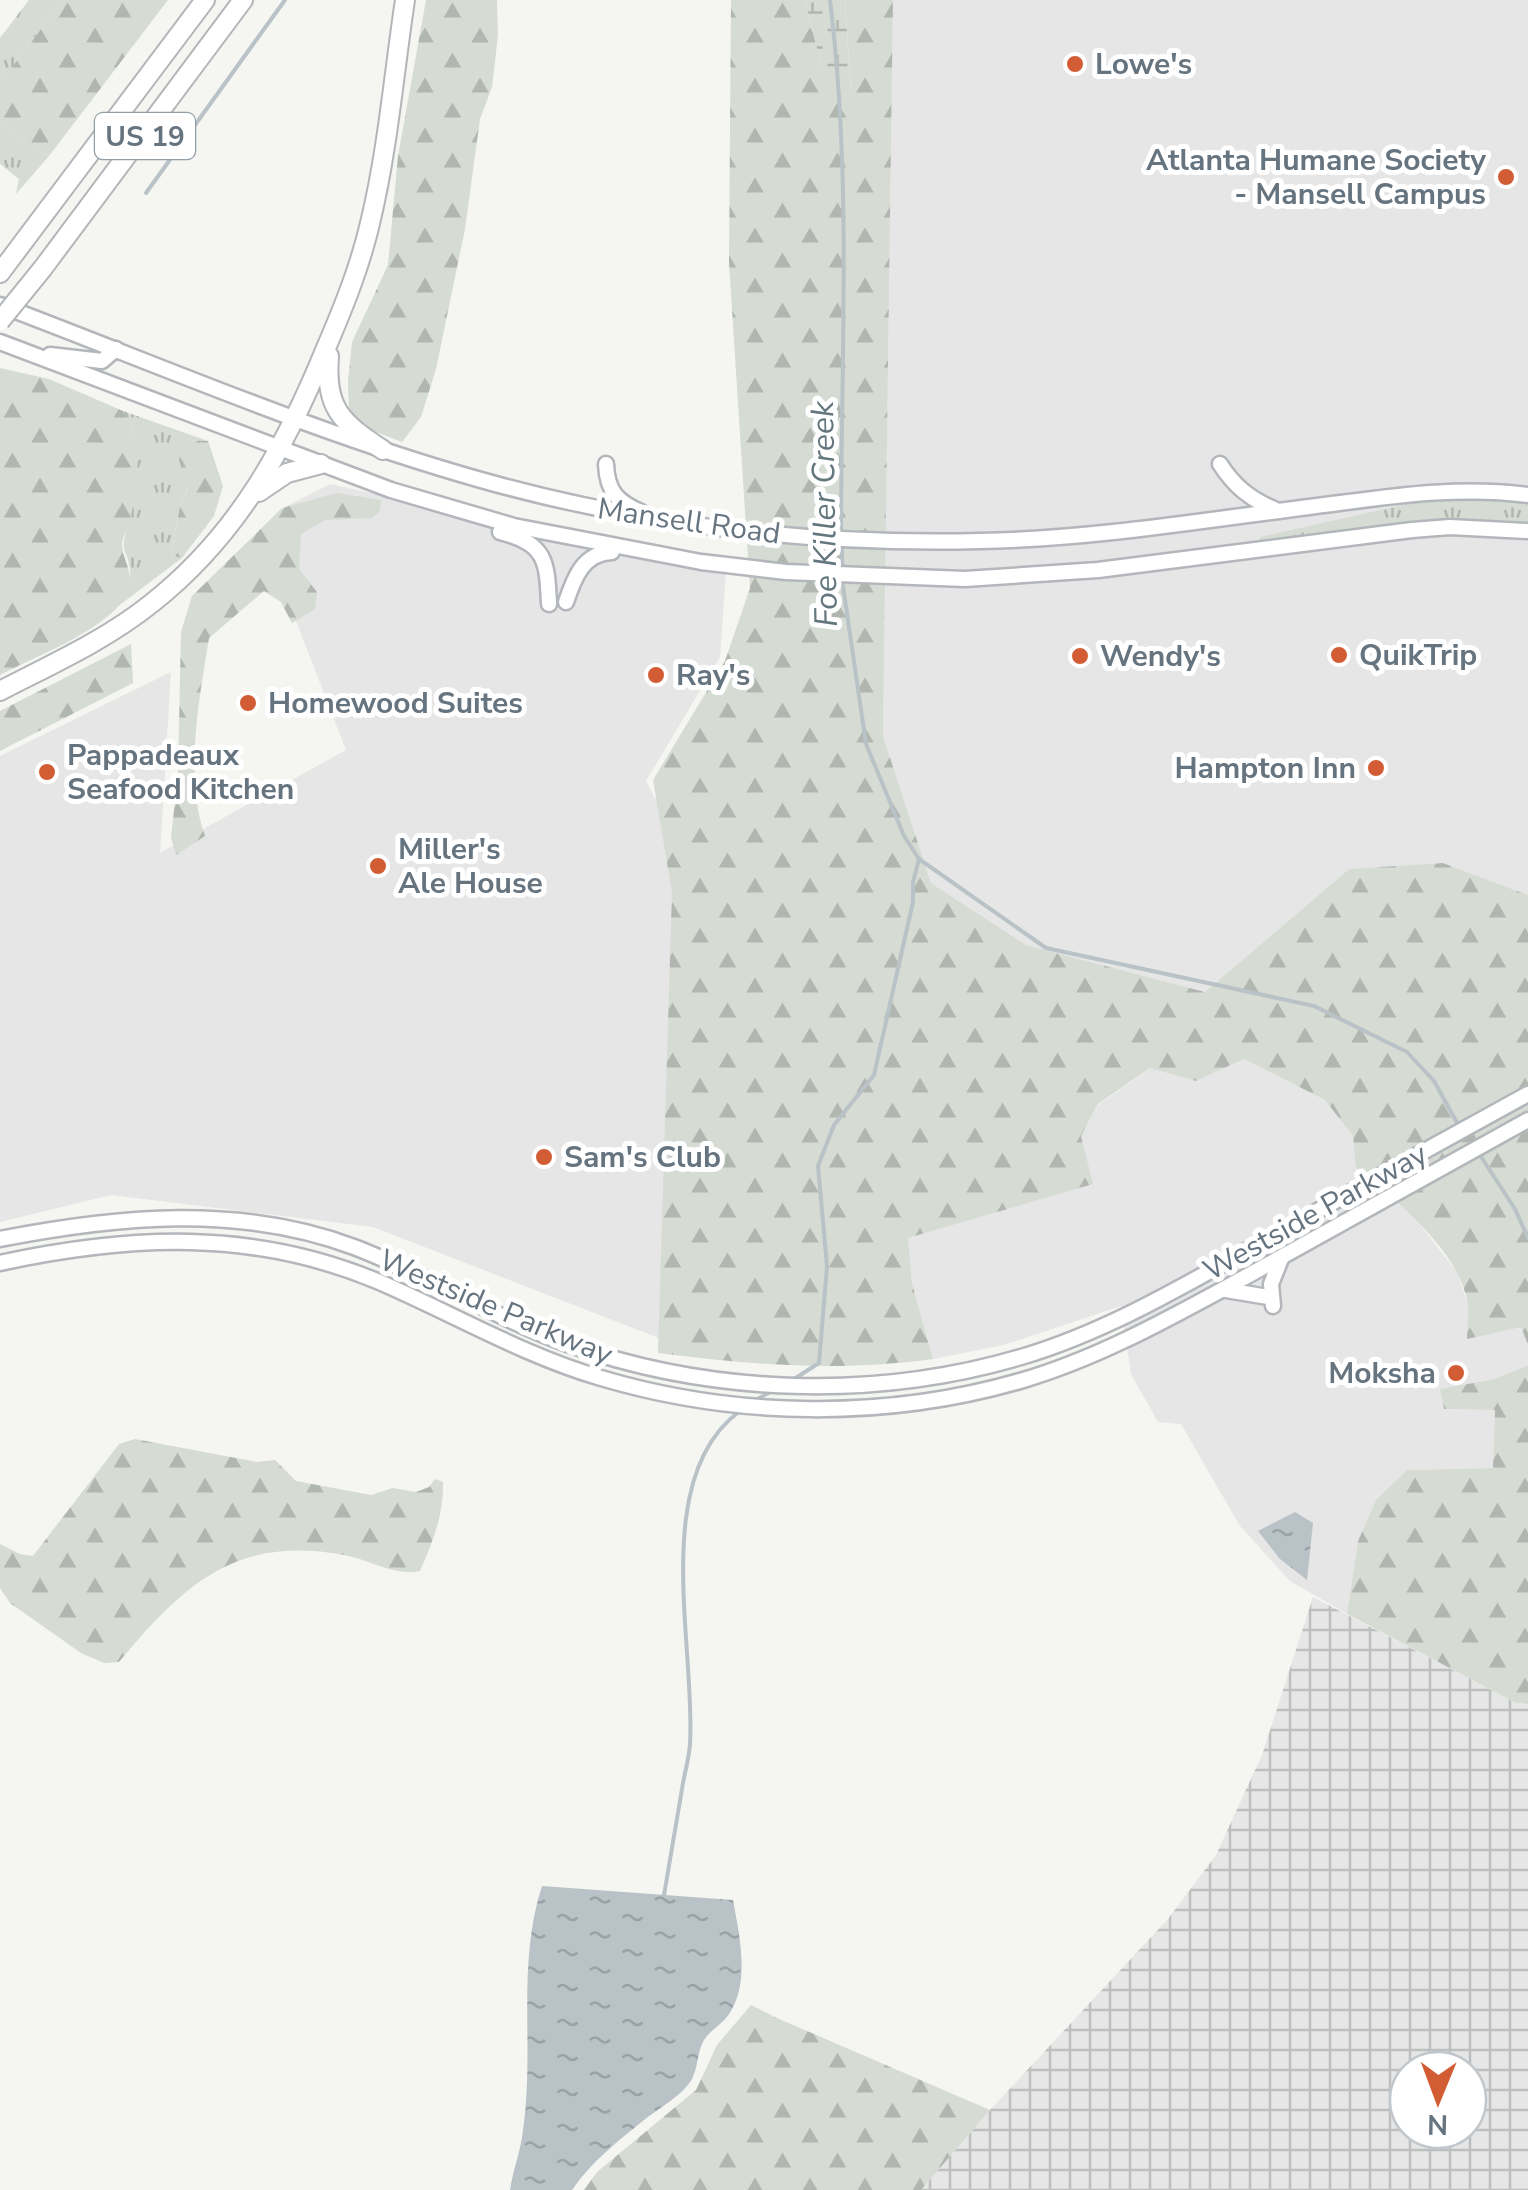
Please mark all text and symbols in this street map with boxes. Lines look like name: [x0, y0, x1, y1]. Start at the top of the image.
place label: Lowe's: [1095, 44, 1192, 85]
marker: Lowe's: [1064, 53, 1086, 75]
road number: US 19: [95, 113, 195, 159]
place label: Atlanta Humane Society - Mansell Campus: [1146, 140, 1486, 215]
marker: Atlanta Humane Society - Mansell Campus: [1495, 166, 1517, 188]
water label: Foe Killer Creek: [801, 400, 848, 627]
street label: Mansell Road: [595, 488, 783, 555]
place label: QuikTrip: [1359, 635, 1477, 676]
place label: Wendy's: [1100, 636, 1221, 677]
marker: QuikTrip: [1328, 644, 1350, 666]
marker: Wendy's: [1069, 645, 1091, 667]
place label: Ray's: [676, 655, 750, 696]
marker: Ray's: [645, 664, 667, 686]
place label: Homewood Suites: [268, 683, 523, 724]
marker: Homewood Suites: [237, 692, 259, 714]
place label: Pappadeaux Seafood Kitchen: [67, 735, 294, 810]
place label: Hampton Inn: [1174, 748, 1356, 789]
marker: Hampton Inn: [1365, 757, 1387, 779]
marker: Pappadeaux Seafood Kitchen: [36, 761, 58, 783]
place label: Miller's Ale House: [398, 829, 543, 904]
marker: Miller's Ale House: [367, 855, 389, 877]
street label: Westside Parkway: [1196, 1134, 1435, 1291]
place label: Sam's Club: [564, 1137, 721, 1178]
marker: Sam's Club: [533, 1146, 555, 1168]
street label: Westside Parkway: [373, 1240, 619, 1375]
place label: Moksha: [1328, 1353, 1436, 1394]
marker: Moksha: [1445, 1362, 1467, 1384]
north arrow: [1388, 2050, 1488, 2150]
text: N: [1427, 2105, 1448, 2143]

